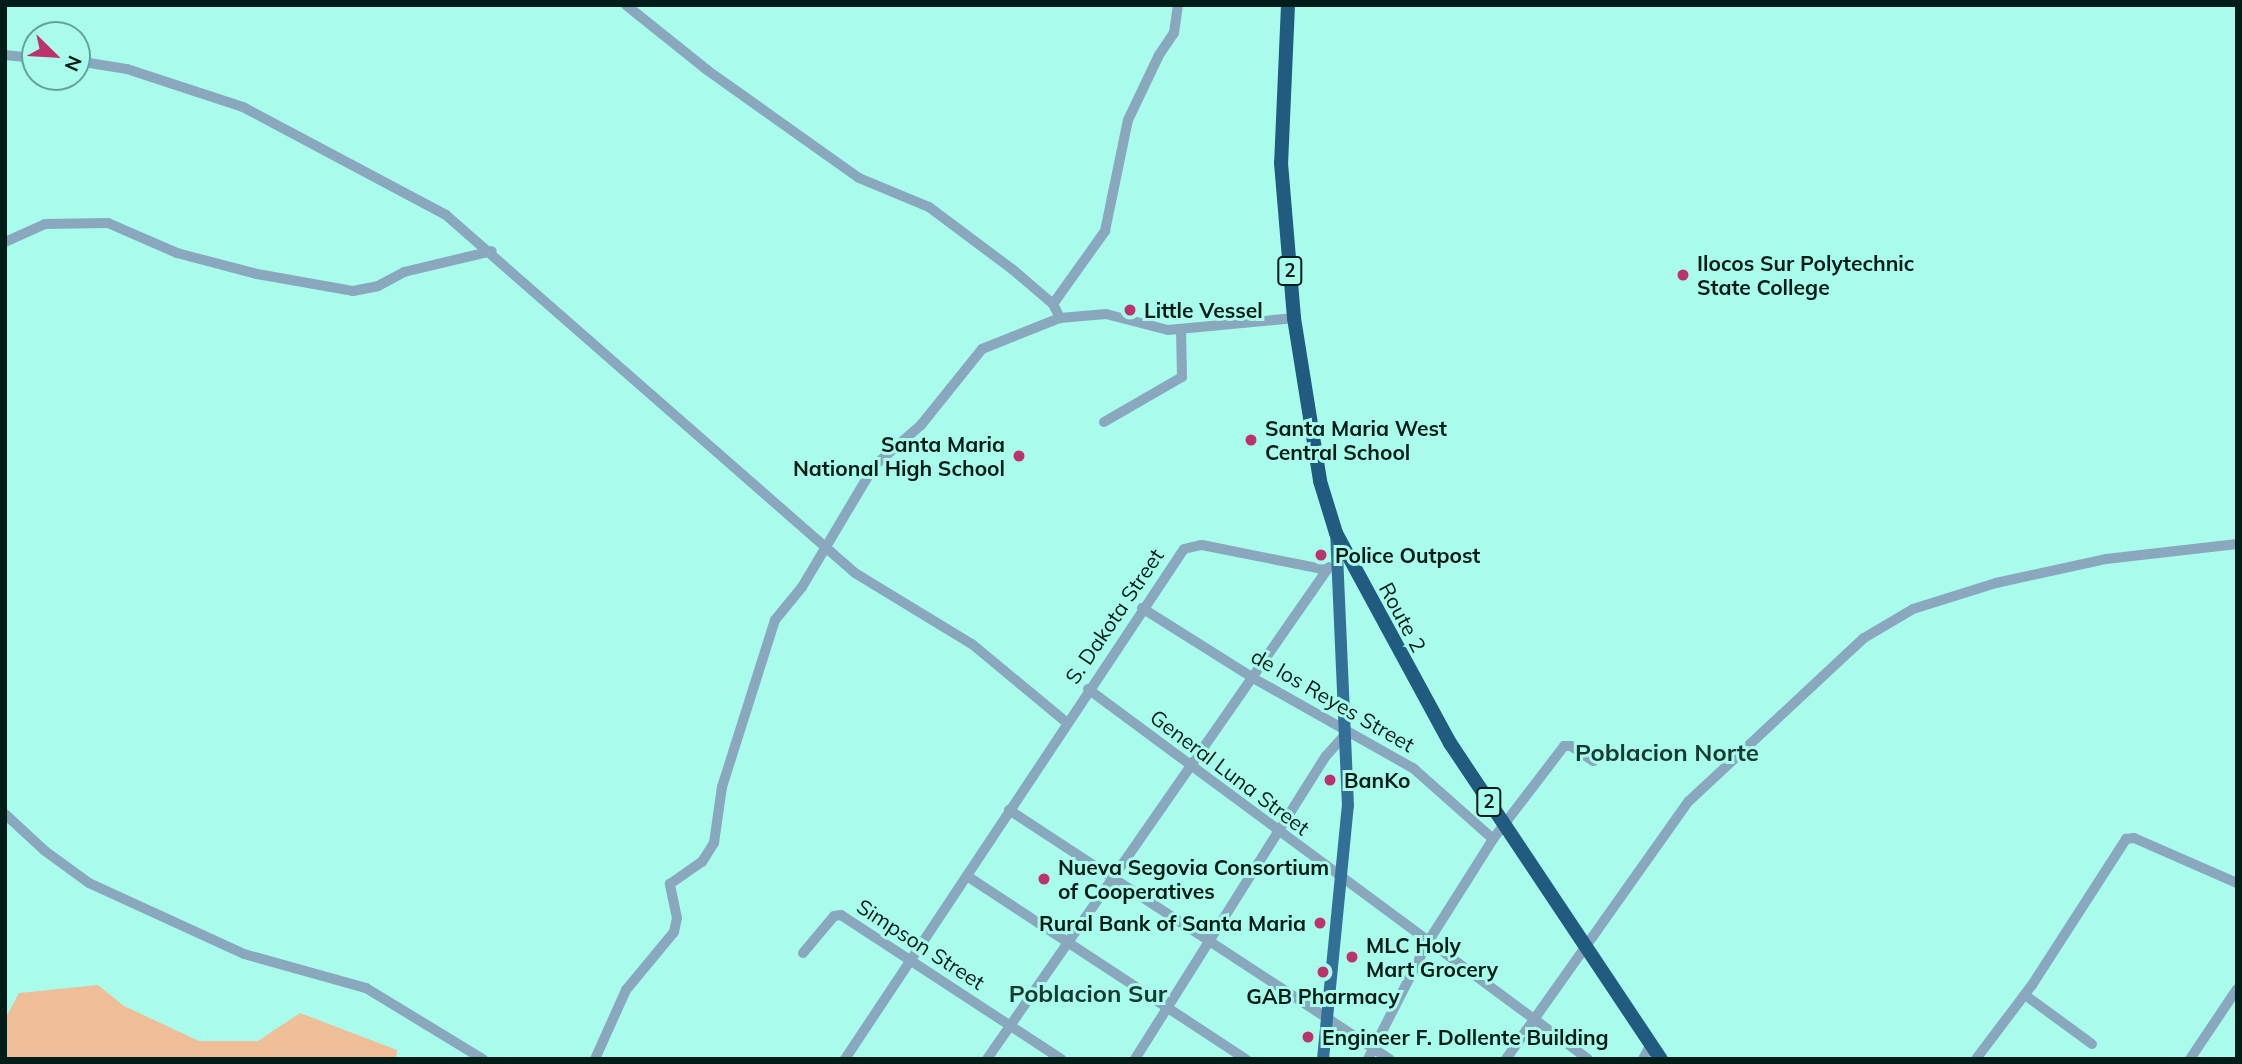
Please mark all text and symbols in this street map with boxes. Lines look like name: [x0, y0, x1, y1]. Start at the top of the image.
north arrow: [21, 21, 91, 91]
text: N: [59, 52, 87, 75]
place label: Ilocos Sur Polytechnic State College: [1697, 250, 1914, 300]
road number: 2: [1276, 256, 1304, 286]
marker: Ilocos Sur Polytechnic State College: [1675, 267, 1691, 283]
place label: Little Vessel: [1144, 297, 1263, 323]
marker: Little Vessel: [1122, 302, 1138, 318]
place label: Santa Maria West Central School: [1265, 415, 1447, 465]
place label: Santa Maria National High School: [793, 431, 1005, 481]
marker: Santa Maria West Central School: [1243, 432, 1259, 448]
marker: Santa Maria National High School: [1011, 448, 1027, 464]
place label: Police Outpost: [1335, 542, 1480, 568]
street label: S. Dakota Street: [1060, 544, 1168, 688]
marker: Police Outpost: [1313, 547, 1329, 563]
street label: Route 2: [1374, 578, 1432, 656]
street label: de los Reyes Street: [1247, 643, 1419, 757]
street label: General Luna Street: [1145, 704, 1315, 840]
district label: Poblacion Norte: [1575, 739, 1759, 767]
place label: BanKo: [1344, 767, 1410, 793]
marker: BanKo: [1322, 772, 1338, 788]
road number: 2: [1475, 786, 1503, 818]
place label: Nueva Segovia Consortium of Cooperatives: [1058, 854, 1329, 904]
marker: Nueva Segovia Consortium of Cooperatives: [1036, 871, 1052, 887]
street label: Simpson Street: [852, 893, 990, 995]
place label: Rural Bank of Santa Maria: [1039, 910, 1306, 936]
marker: Rural Bank of Santa Maria: [1312, 915, 1328, 931]
place label: MLC Holy Mart Grocery: [1366, 932, 1498, 982]
marker: MLC Holy Mart Grocery: [1344, 949, 1360, 965]
marker: GAB Pharmacy: [1315, 964, 1331, 980]
district label: Poblacion Sur: [1009, 980, 1167, 1008]
place label: GAB Pharmacy: [1246, 983, 1400, 1009]
place label: Engineer F. Dollente Building: [1322, 1024, 1609, 1050]
marker: Engineer F. Dollente Building: [1300, 1029, 1316, 1045]

